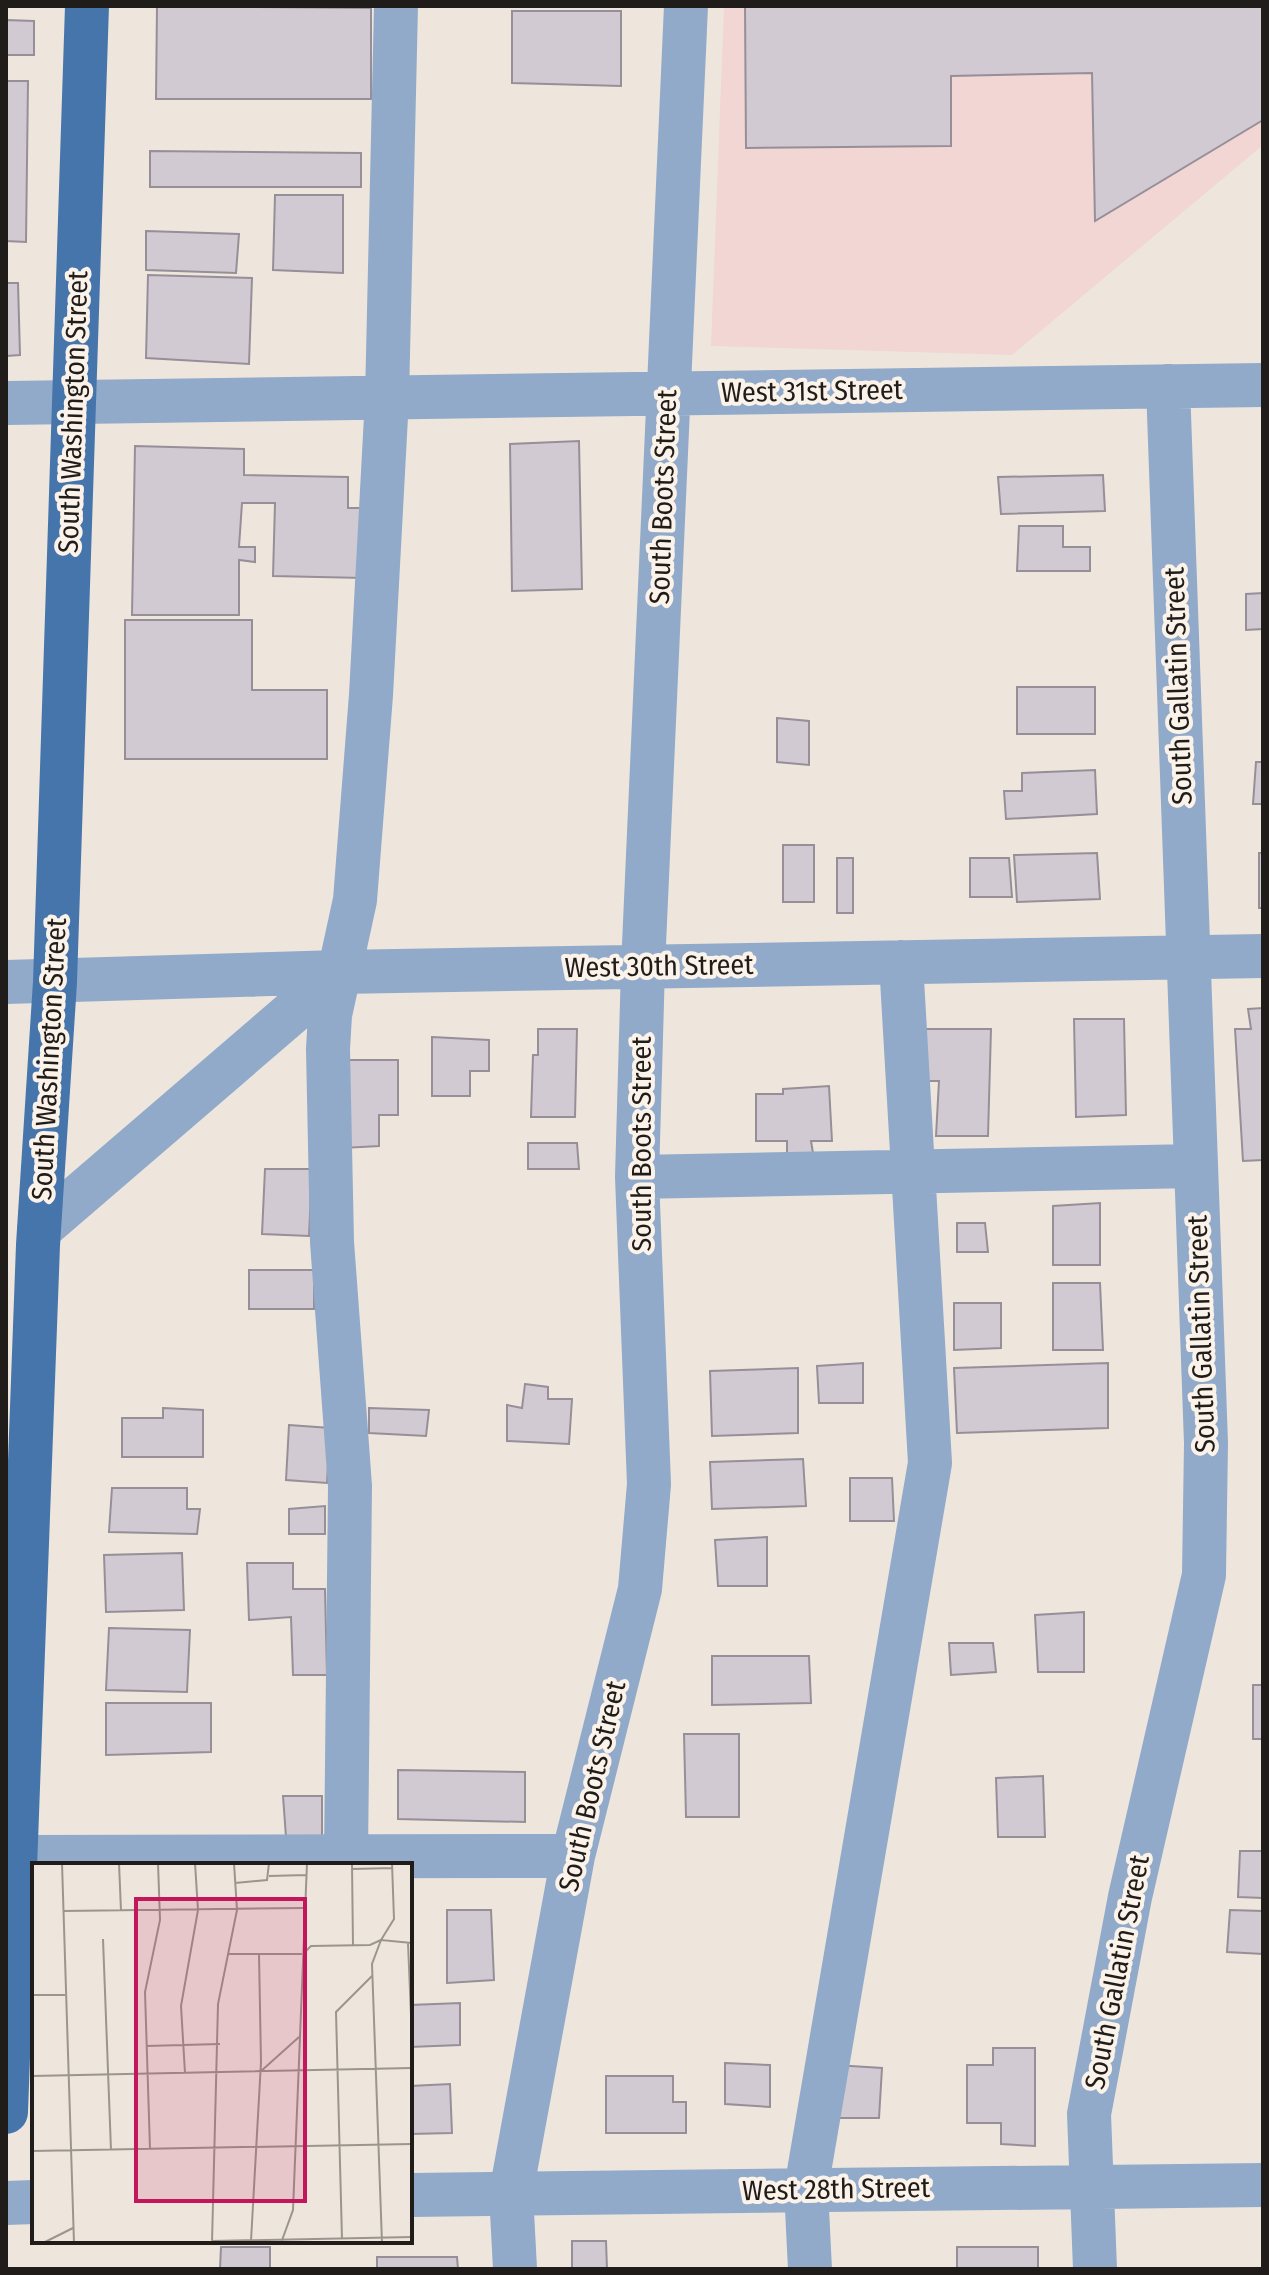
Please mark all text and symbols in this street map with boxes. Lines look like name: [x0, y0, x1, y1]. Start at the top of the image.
street label: South Washington Street: [52, 269, 94, 554]
street label: West 31st Street: [721, 373, 904, 409]
street label: South Boots Street: [643, 388, 683, 605]
street label: South Gallatin Street: [1157, 566, 1199, 806]
street label: South Washington Street: [25, 916, 73, 1201]
street label: West 30th Street: [564, 948, 755, 984]
street label: South Boots Street: [625, 1036, 658, 1252]
street label: South Gallatin Street: [1180, 1214, 1222, 1454]
street label: South Boots Street: [552, 1677, 632, 1894]
street label: South Gallatin Street: [1078, 1851, 1156, 2092]
inset map: [32, 1863, 412, 2243]
street label: West 28th Street: [742, 2171, 931, 2207]

